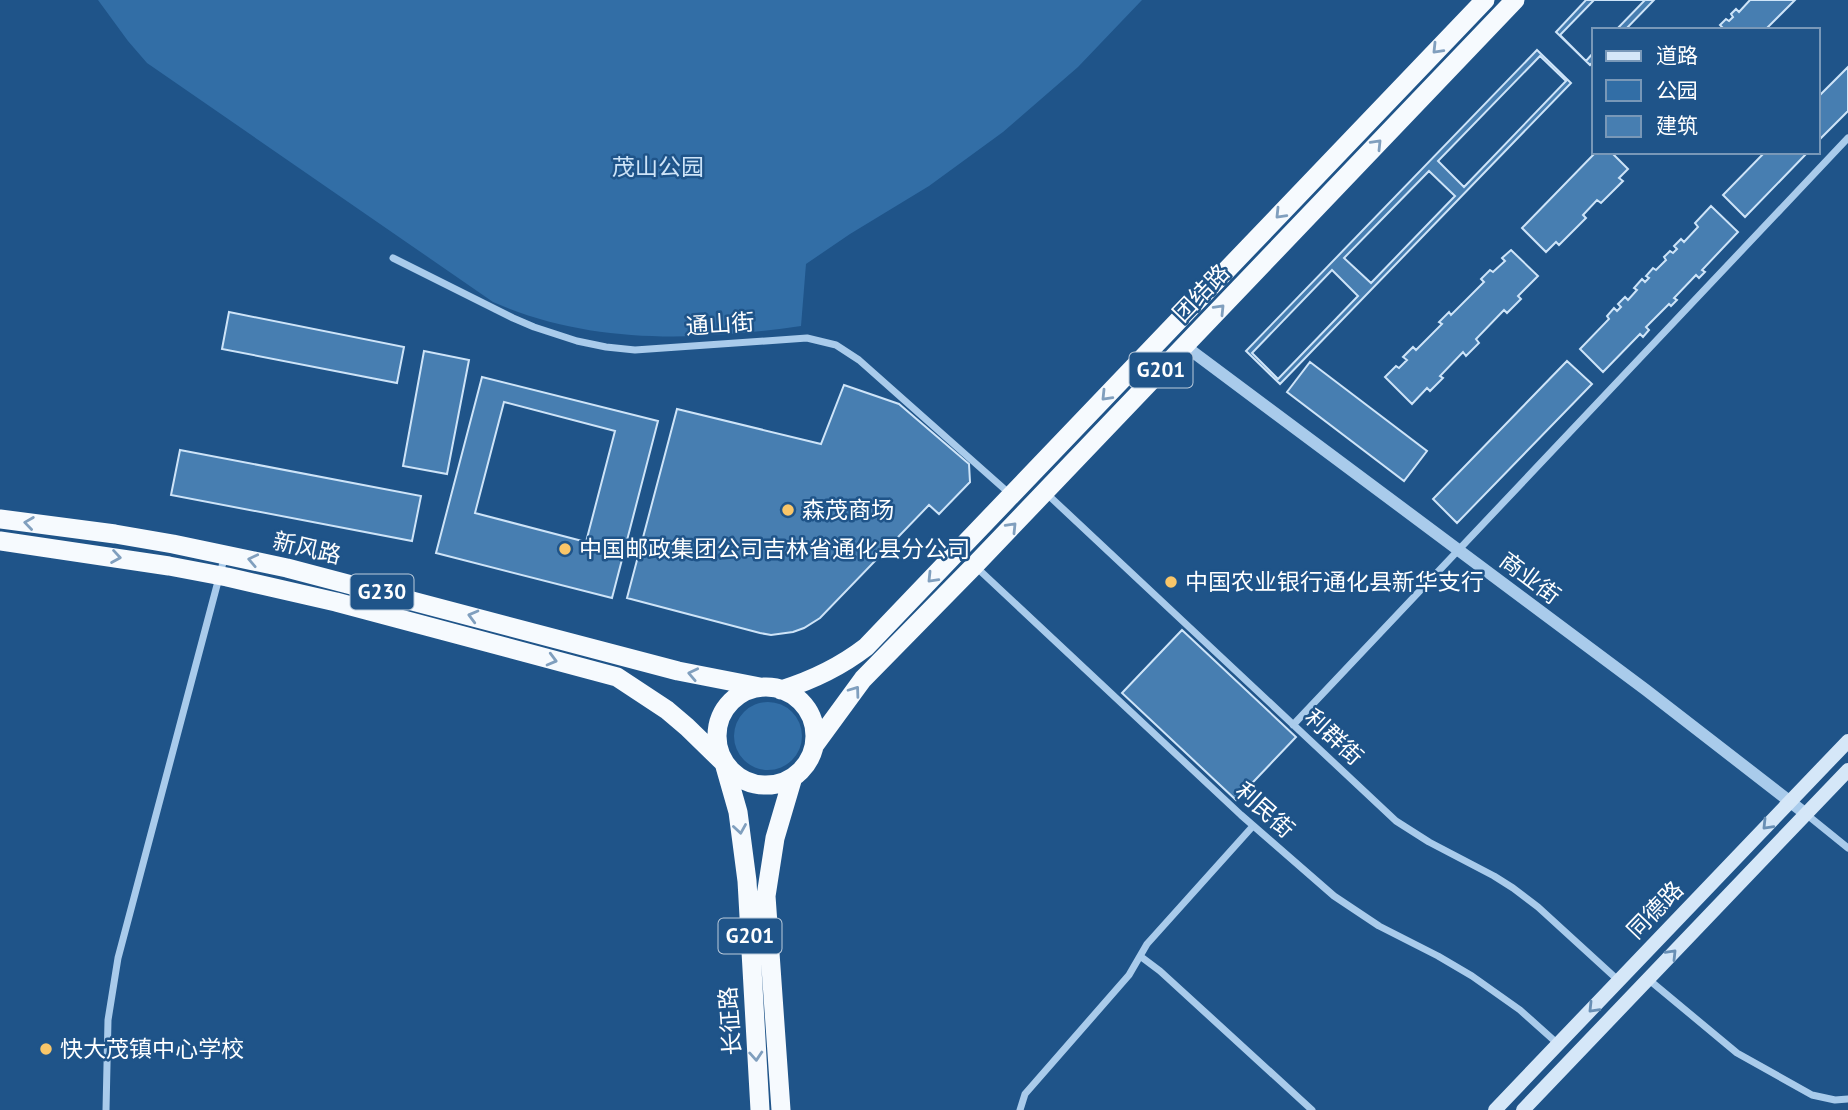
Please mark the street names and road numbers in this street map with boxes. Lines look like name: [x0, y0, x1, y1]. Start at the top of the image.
street label: 团结路: [1166, 258, 1235, 328]
street label: 通山街: [685, 307, 755, 340]
road number: G201: [1130, 352, 1192, 388]
street label: 新风路: [270, 526, 344, 569]
street label: 商业街: [1494, 545, 1567, 610]
road number: G230: [350, 574, 414, 610]
street label: 利群街: [1299, 703, 1369, 771]
street label: 利民街: [1230, 776, 1301, 843]
street label: 同德路: [1620, 875, 1689, 945]
road number: G201: [718, 918, 782, 954]
street label: 长征路: [713, 986, 746, 1056]

